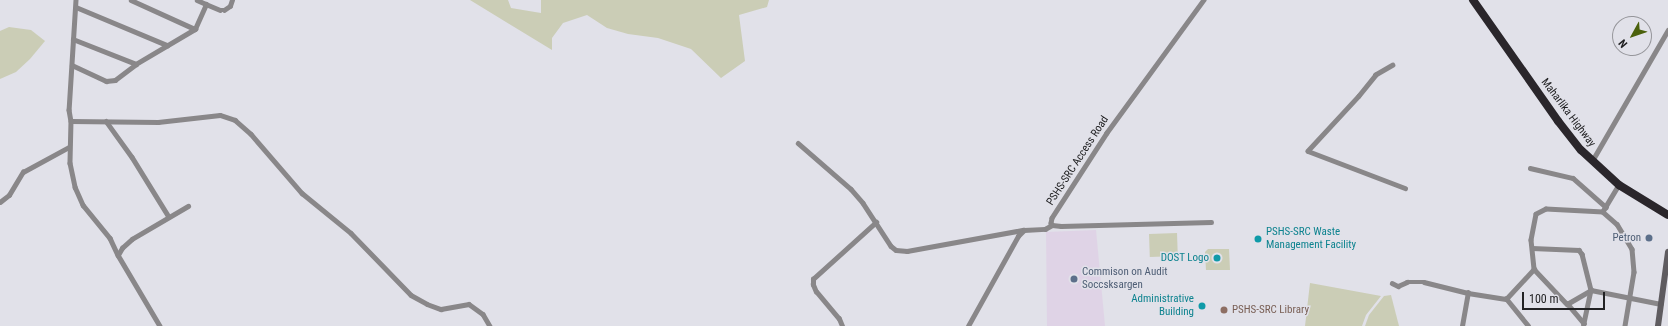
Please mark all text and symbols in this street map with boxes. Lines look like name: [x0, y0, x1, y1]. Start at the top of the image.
north arrow: [1612, 16, 1652, 56]
text: N: [1616, 37, 1630, 50]
street label: Maharlika Highway: [1538, 76, 1598, 150]
street label: PSHS-SRC Access Road: [1044, 114, 1112, 208]
place label: PSHS-SRC Waste Management Facility: [1266, 226, 1356, 252]
place label: Petron: [1612, 231, 1641, 245]
marker: Petron: [1644, 233, 1654, 243]
marker: PSHS-SRC Waste Management Facility: [1253, 234, 1263, 244]
place label: DOST Logo: [1160, 251, 1209, 265]
marker: DOST Logo: [1212, 253, 1222, 263]
place label: Commison on Audit Soccsksargen: [1082, 266, 1167, 292]
marker: Commison on Audit Soccsksargen: [1069, 274, 1079, 284]
scale bar: [1524, 284, 1607, 310]
text: 100 m: [1529, 292, 1559, 306]
place label: Administrative Building: [1131, 293, 1194, 319]
marker: Administrative Building: [1197, 301, 1207, 311]
place label: PSHS-SRC Library: [1232, 303, 1309, 317]
marker: PSHS-SRC Library: [1219, 305, 1229, 315]

